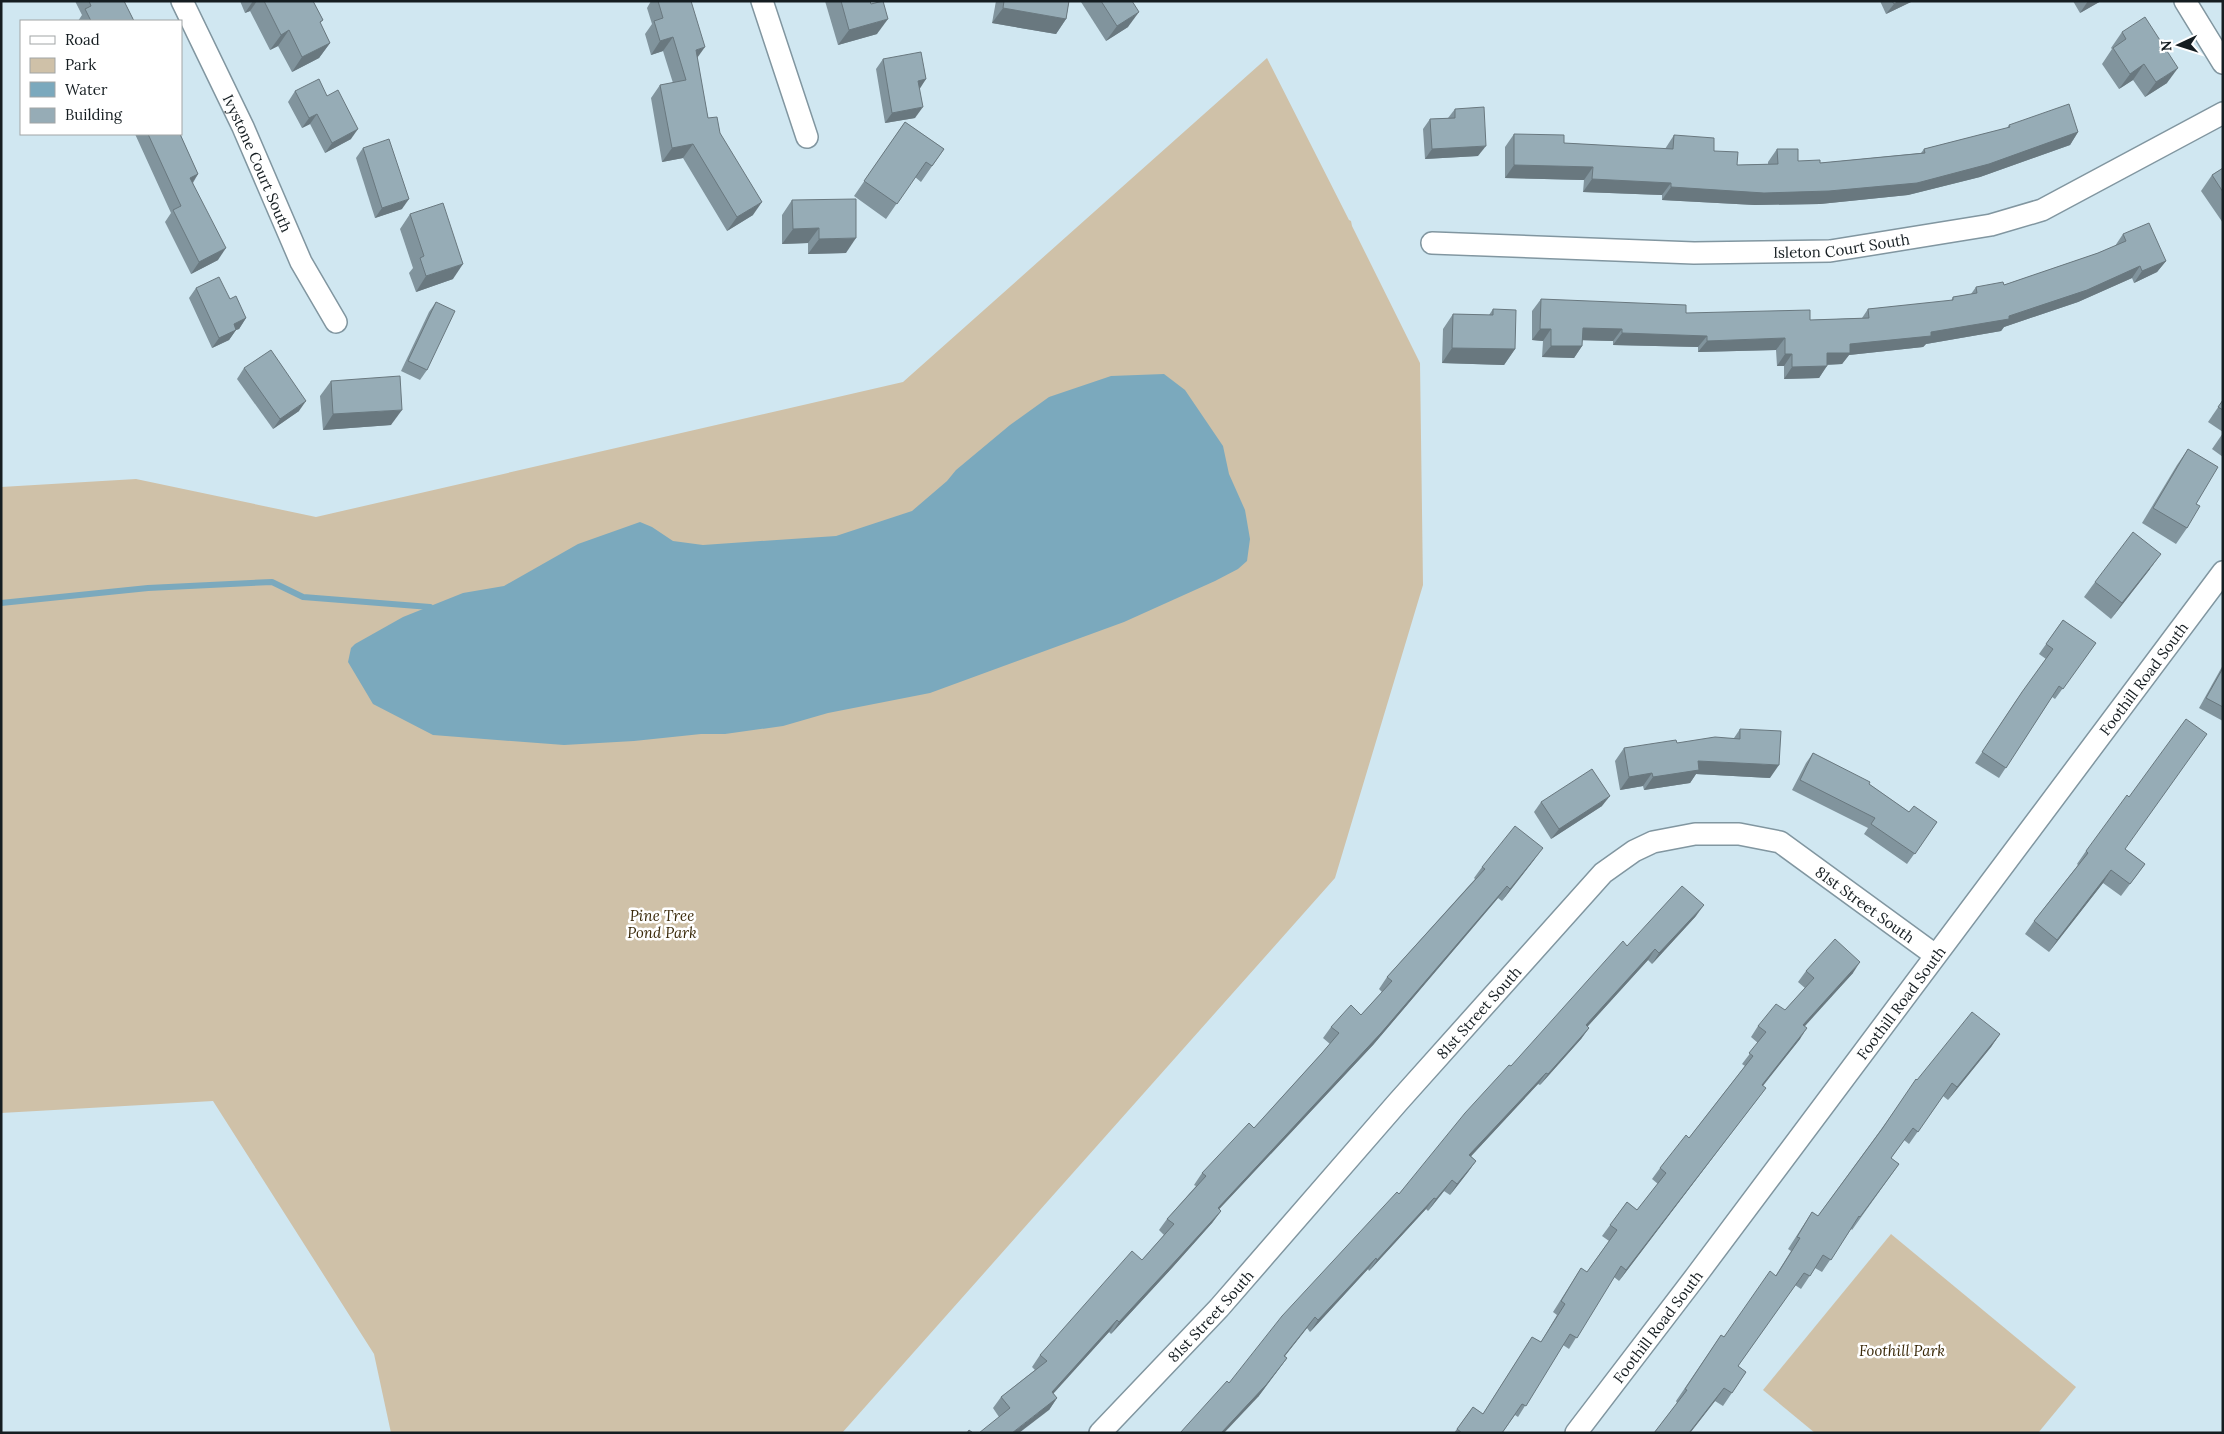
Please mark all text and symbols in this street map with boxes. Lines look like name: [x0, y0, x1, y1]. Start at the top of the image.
legend: [20, 20, 182, 135]
north arrow: [2154, 20, 2204, 70]
text: Road: [65, 30, 100, 49]
text: N: [2157, 40, 2175, 52]
text: Park: [65, 55, 96, 74]
text: Water: [65, 80, 108, 99]
street label: Ivystone Court South: [219, 91, 296, 235]
text: Building: [65, 105, 123, 124]
street label: Isleton Court South: [1773, 229, 1911, 261]
street label: Foothill Road South: [2095, 618, 2192, 739]
street label: 81st Street South: [1812, 862, 1919, 947]
park label: Pine Tree Pond Park: [627, 906, 697, 942]
street label: Foothill Road South: [1852, 942, 1949, 1063]
street label: 81st Street South: [1432, 962, 1525, 1063]
street label: 81st Street South: [1163, 1266, 1257, 1366]
street label: Foothill Road South: [1608, 1267, 1706, 1387]
park label: Foothill Park: [1859, 1341, 1945, 1360]

